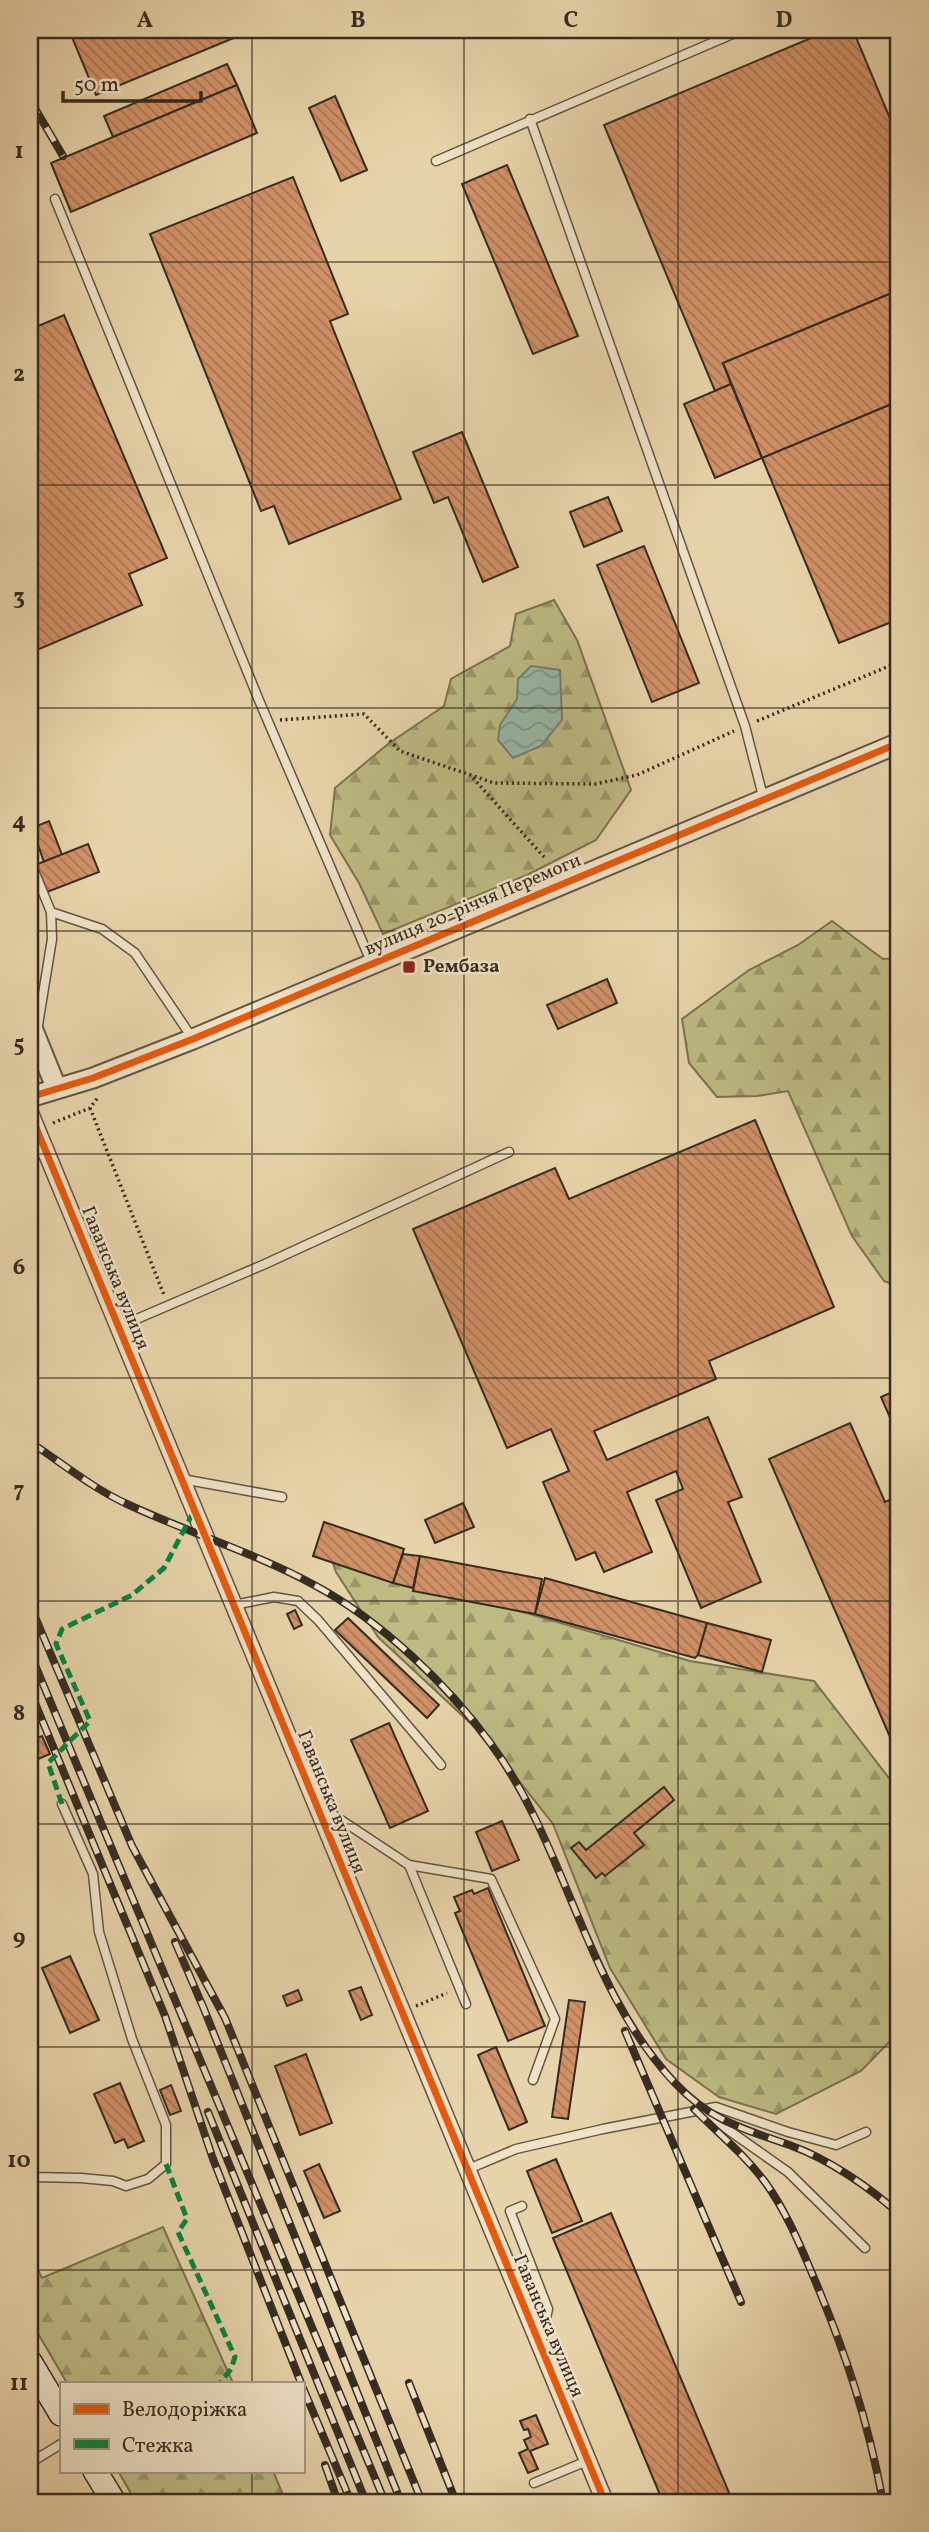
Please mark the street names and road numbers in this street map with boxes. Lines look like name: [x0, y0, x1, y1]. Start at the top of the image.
street label: вулиця 20-річчя Перемоги: [361, 848, 585, 962]
street label: Гаванська вулиця: [74, 1202, 156, 1354]
street label: Гаванська вулиця: [290, 1726, 372, 1878]
street label: Гаванська вулиця: [506, 2251, 590, 2402]

